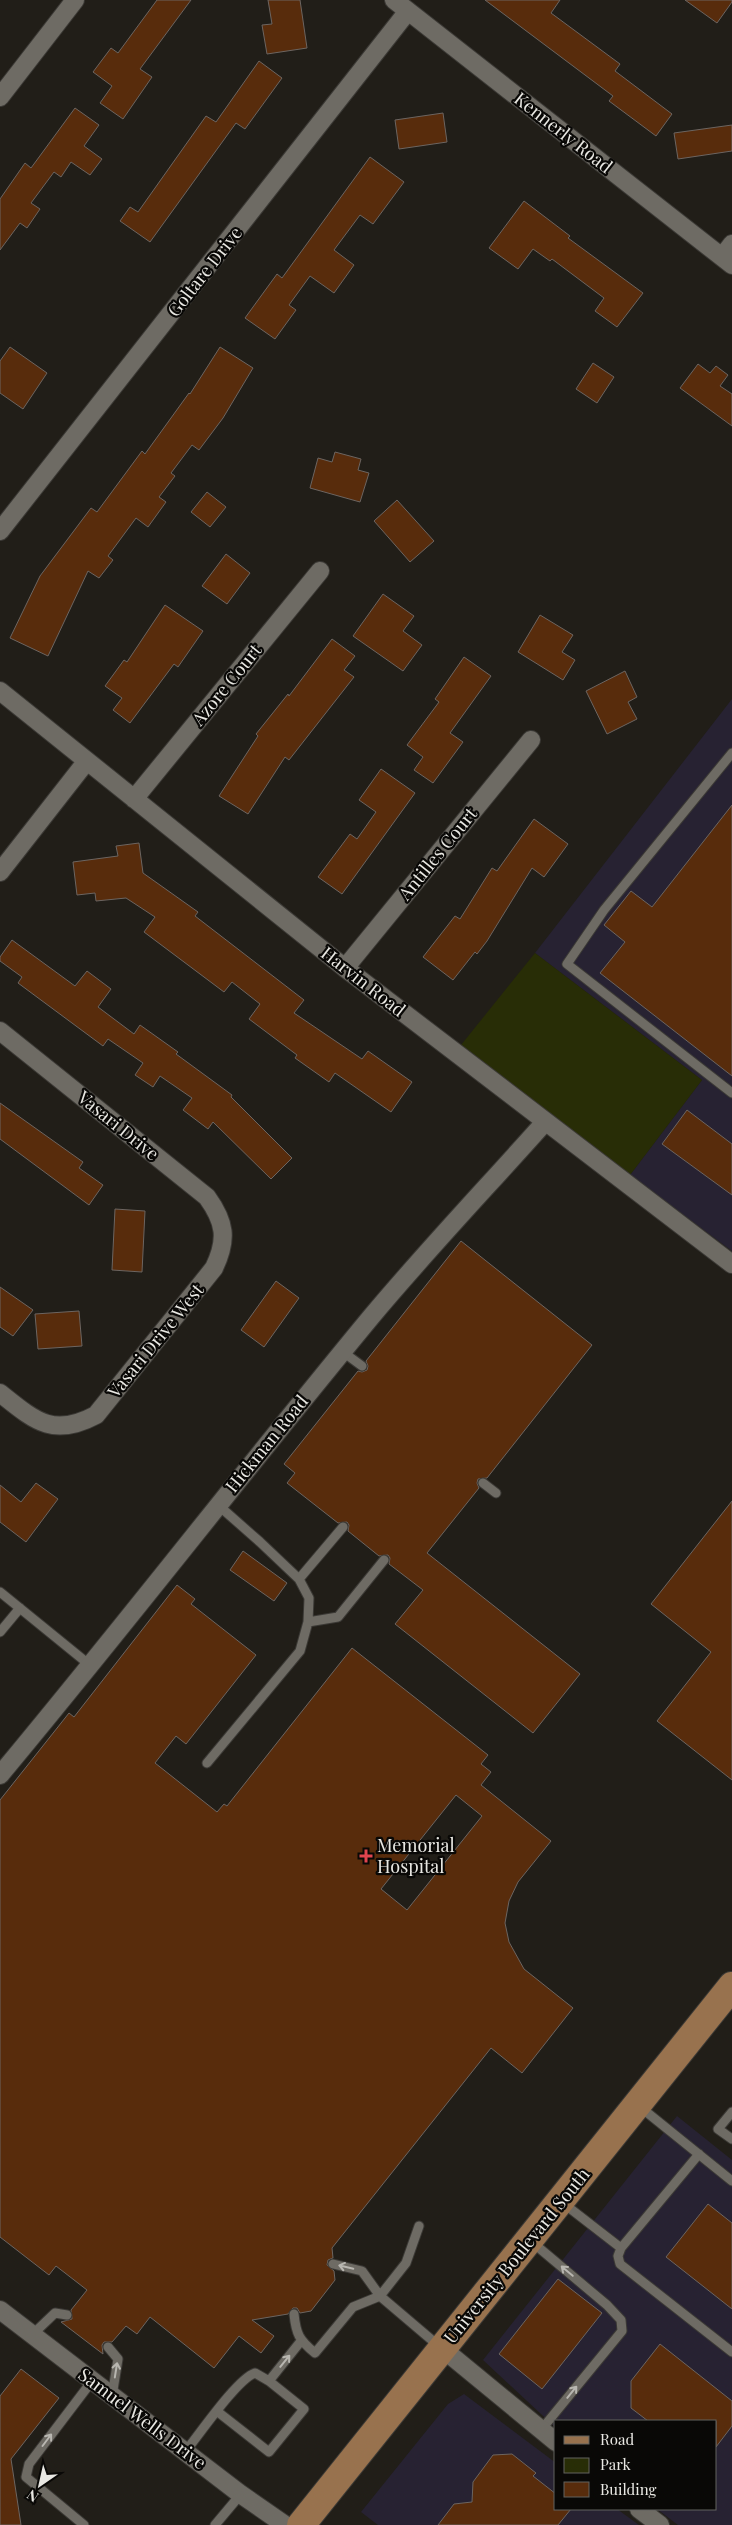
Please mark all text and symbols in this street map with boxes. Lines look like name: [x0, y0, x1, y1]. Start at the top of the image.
street label: Kennerly Road: [510, 86, 618, 178]
street label: Goltare Drive: [161, 221, 247, 321]
street label: Azore Court: [185, 638, 267, 731]
street label: Antilles Court: [392, 802, 482, 905]
street label: Harvin Road: [317, 941, 411, 1022]
street label: Vasari Drive: [72, 1084, 164, 1165]
street label: Vasari Drive West: [101, 1278, 209, 1403]
street label: Hickman Road: [220, 1389, 313, 1497]
place label: Memorial Hospital: [377, 1833, 455, 1878]
marker: Memorial Hospital: [359, 1849, 373, 1863]
street label: University Boulevard South: [438, 2162, 595, 2348]
one-way arrow: [338, 2262, 354, 2271]
one-way arrow: [561, 2266, 574, 2277]
one-way arrow: [280, 2355, 291, 2368]
street label: Samuel Wells Drive: [74, 2362, 211, 2474]
one-way arrow: [111, 2363, 121, 2379]
one-way arrow: [567, 2386, 578, 2399]
legend: [554, 2420, 717, 2510]
text: Road: [600, 2429, 634, 2449]
one-way arrow: [42, 2434, 53, 2447]
text: Park: [600, 2454, 632, 2474]
north arrow: [15, 2460, 65, 2510]
text: Building: [600, 2479, 657, 2499]
text: N: [23, 2485, 42, 2507]

